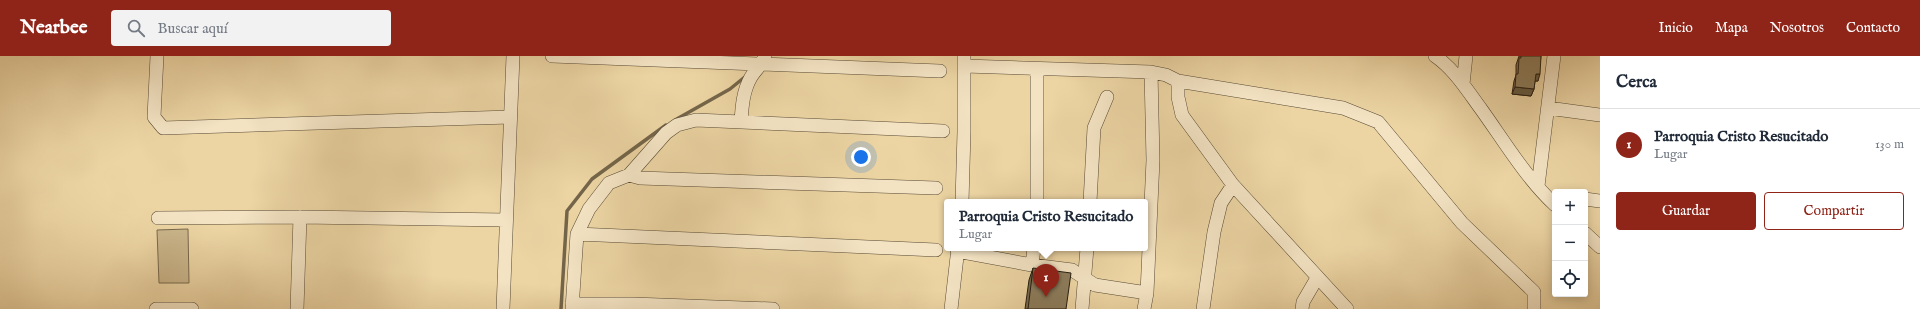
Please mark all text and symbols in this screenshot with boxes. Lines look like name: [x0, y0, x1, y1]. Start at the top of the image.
search box: [111, 10, 391, 46]
text: Nearbee: [20, 16, 87, 40]
icon: search: [125, 17, 147, 39]
text: Buscar aquí: [157, 19, 228, 38]
text: Inicio: [1658, 19, 1693, 37]
text: Mapa: [1715, 19, 1748, 37]
text: Nosotros: [1770, 19, 1824, 37]
text: Contacto: [1846, 19, 1900, 37]
text: Cerca: [1616, 72, 1657, 93]
text: Parroquia Cristo Resucitado: [1654, 127, 1828, 146]
text: 1: [1627, 136, 1631, 153]
text: 130 m: [1875, 136, 1904, 153]
text: Lugar: [1654, 146, 1687, 163]
your location: [851, 147, 871, 167]
map controls: [1552, 189, 1588, 297]
button: +: [1552, 189, 1588, 225]
button: Guardar: [1616, 192, 1756, 230]
button: Compartir: [1764, 192, 1904, 230]
popup: [944, 199, 1148, 251]
text: Parroquia Cristo Resucitado: [959, 207, 1133, 226]
button: −: [1552, 225, 1588, 261]
text: Lugar: [959, 226, 992, 243]
button: locate: [1552, 261, 1588, 297]
pin: 1: [1033, 264, 1059, 297]

